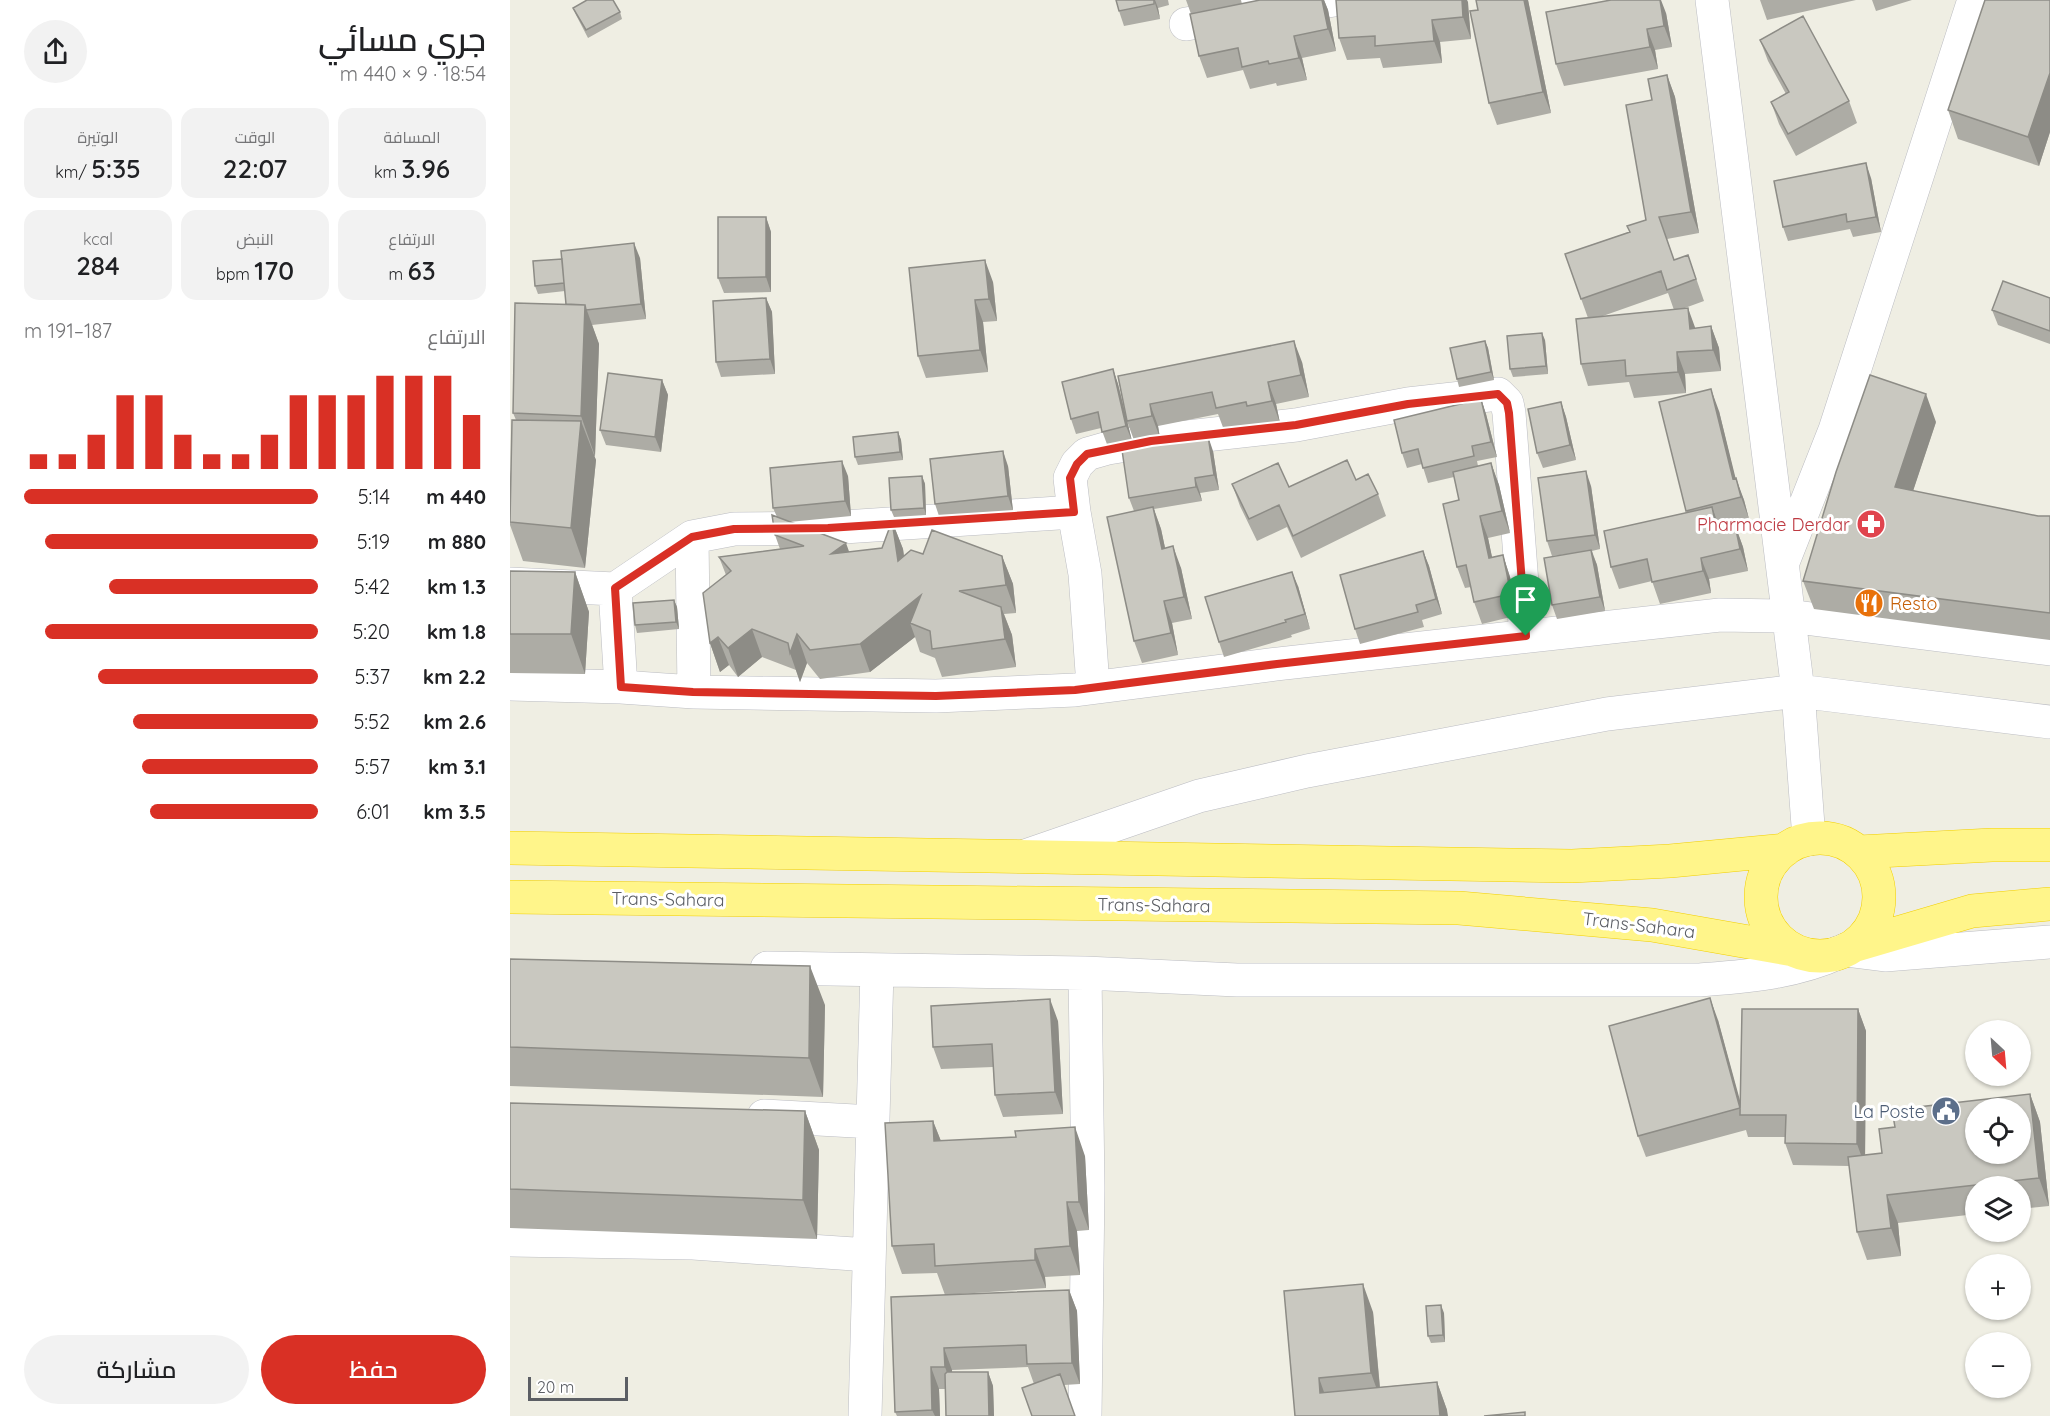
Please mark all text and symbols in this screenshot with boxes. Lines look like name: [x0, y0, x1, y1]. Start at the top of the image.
text: جري مسائي: [318, 18, 486, 59]
button: share: [24, 20, 87, 83]
text: 18:54 · 9 × 440 m: [340, 61, 486, 86]
text: الوتيرة: [77, 127, 119, 147]
text: الوقت: [235, 127, 275, 147]
text: المسافة: [384, 127, 440, 147]
text: 5:35: [91, 152, 141, 185]
text: 22:07: [223, 152, 287, 185]
text: 3.96: [401, 152, 450, 185]
text: /km: [55, 162, 91, 182]
text: km: [374, 162, 401, 182]
text: kcal: [83, 229, 113, 249]
text: النبض: [236, 229, 274, 249]
text: الارتفاع: [389, 229, 435, 249]
text: 284: [76, 249, 120, 282]
text: 170: [254, 254, 294, 287]
text: 63: [407, 254, 436, 287]
text: bpm: [216, 264, 254, 284]
text: m: [388, 264, 407, 284]
text: 187–191 m: [24, 318, 112, 343]
text: الارتفاع: [427, 324, 486, 349]
text: 5:14: [358, 484, 390, 509]
text: 440 m: [426, 484, 486, 509]
pharmacy icon: Pharmacie Derdar: [1855, 508, 1887, 540]
place label: Pharmacie Derdar: [1697, 513, 1850, 536]
text: 5:19: [357, 529, 390, 554]
text: 880 m: [428, 529, 486, 554]
text: 5:42: [354, 574, 390, 599]
text: 1.3 km: [427, 574, 486, 599]
pin: [1500, 574, 1551, 636]
icon: arrive: [1509, 583, 1542, 616]
restaurant icon: Resto: [1853, 587, 1885, 619]
place label: Resto: [1890, 592, 1937, 615]
text: 5:20: [352, 619, 390, 644]
text: 1.8 km: [427, 619, 486, 644]
text: 5:37: [355, 664, 390, 689]
text: 2.2 km: [423, 664, 486, 689]
text: 5:52: [353, 709, 390, 734]
text: 2.6 km: [423, 709, 486, 734]
text: 5:57: [354, 754, 390, 779]
text: 3.1 km: [428, 754, 486, 779]
text: 6:01: [356, 799, 390, 824]
text: 3.5 km: [423, 799, 486, 824]
street label: Trans-Sahara: [611, 887, 725, 911]
street label: Trans-Sahara: [1097, 893, 1211, 917]
street label: Trans-Sahara: [1581, 907, 1697, 943]
north arrow: [1965, 1020, 2031, 1086]
map controls: [1965, 1020, 2031, 1398]
public building icon: La Poste: [1930, 1095, 1962, 1127]
button: locate: [1965, 1098, 2031, 1164]
place label: La Poste: [1854, 1100, 1925, 1123]
button: layers: [1965, 1176, 2031, 1242]
button: +: [1965, 1254, 2031, 1320]
button: −: [1965, 1332, 2031, 1398]
button: مشاركة: [24, 1335, 249, 1404]
button: حفظ: [261, 1335, 486, 1404]
scale bar: [528, 1374, 628, 1402]
text: 20 m: [537, 1377, 574, 1397]

